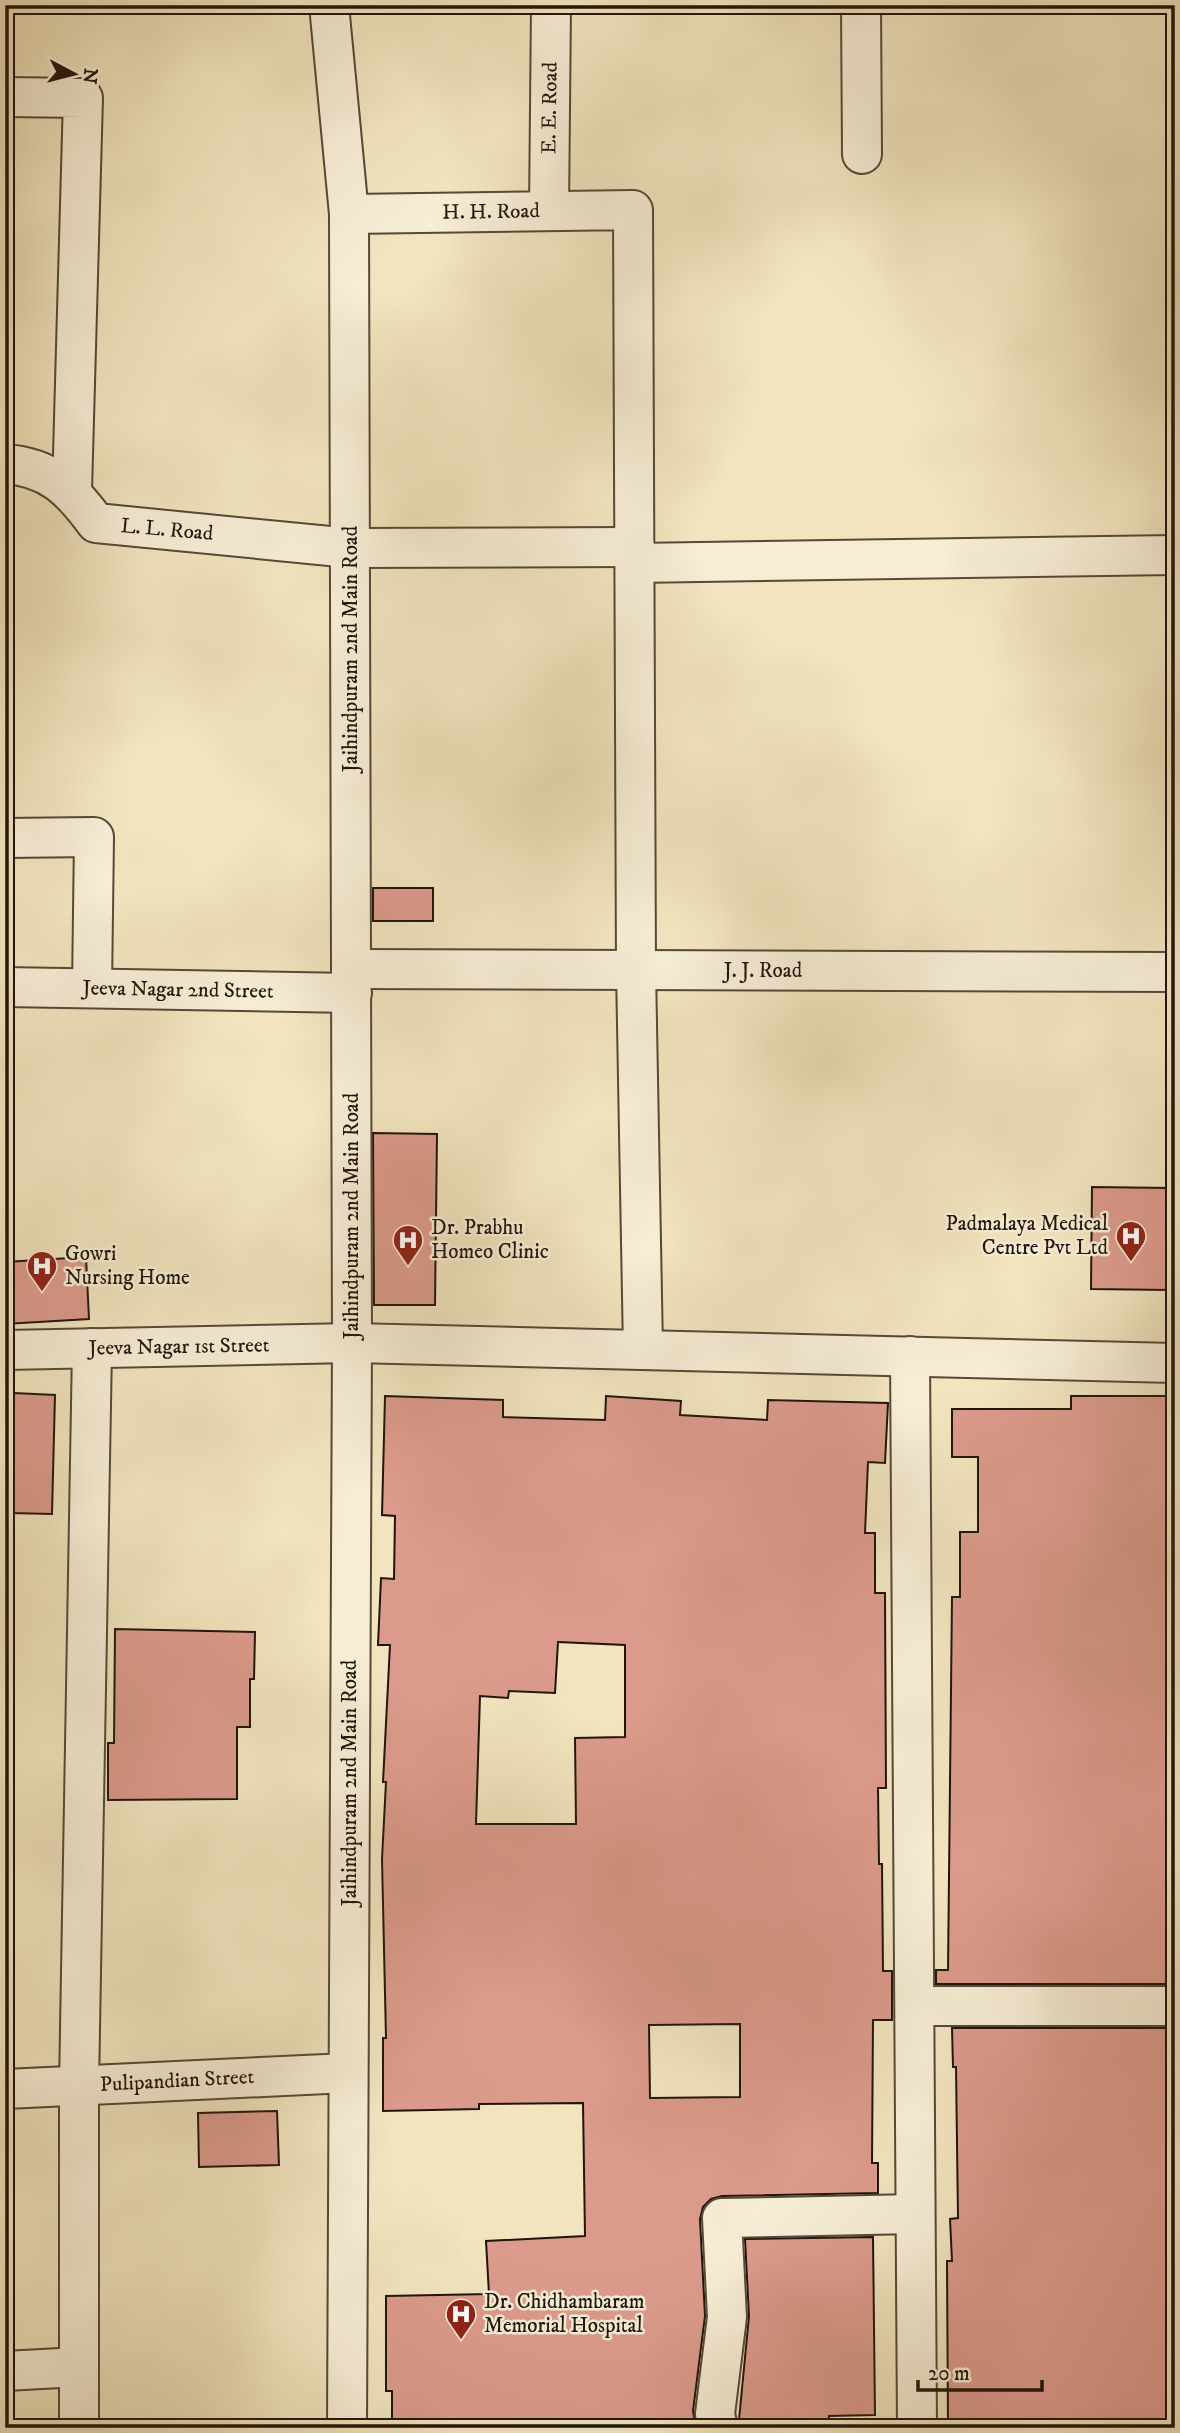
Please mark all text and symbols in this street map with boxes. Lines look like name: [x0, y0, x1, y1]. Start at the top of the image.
north arrow: [38, 38, 108, 108]
street label: E. E. Road: [536, 61, 564, 154]
text: N: [77, 67, 102, 85]
street label: H. H. Road: [442, 198, 541, 226]
street label: L. L. Road: [120, 513, 215, 547]
street label: Jaihindpuram 2nd Main Road: [338, 525, 364, 774]
street label: J. J. Road: [722, 958, 803, 984]
street label: Jeeva Nagar 2nd Street: [80, 975, 274, 1005]
street label: Jaihindpuram 2nd Main Road: [339, 1092, 365, 1341]
place label: Padmalaya Medical Centre Pvt Ltd: [945, 1211, 1109, 1261]
place label: Dr. Prabhu Homeo Clinic: [431, 1215, 549, 1265]
hospital icon: Padmalaya Medical Centre Pvt Ltd: [1114, 1219, 1148, 1263]
hospital icon: Dr. Prabhu Homeo Clinic: [391, 1223, 425, 1267]
place label: Gowri Nursing Home: [65, 1241, 190, 1291]
hospital icon: Gowri Nursing Home: [25, 1249, 59, 1293]
street label: Jeeva Nagar 1st Street: [86, 1332, 270, 1362]
street label: Jaihindpuram 2nd Main Road: [337, 1659, 363, 1908]
street label: Pulipandian Street: [99, 2064, 255, 2098]
place label: Dr. Chidhambaram Memorial Hospital: [484, 2289, 645, 2339]
hospital icon: Dr. Chidhambaram Memorial Hospital: [444, 2297, 478, 2341]
scale bar: [918, 2349, 1042, 2393]
text: 20 m: [928, 2361, 970, 2387]

